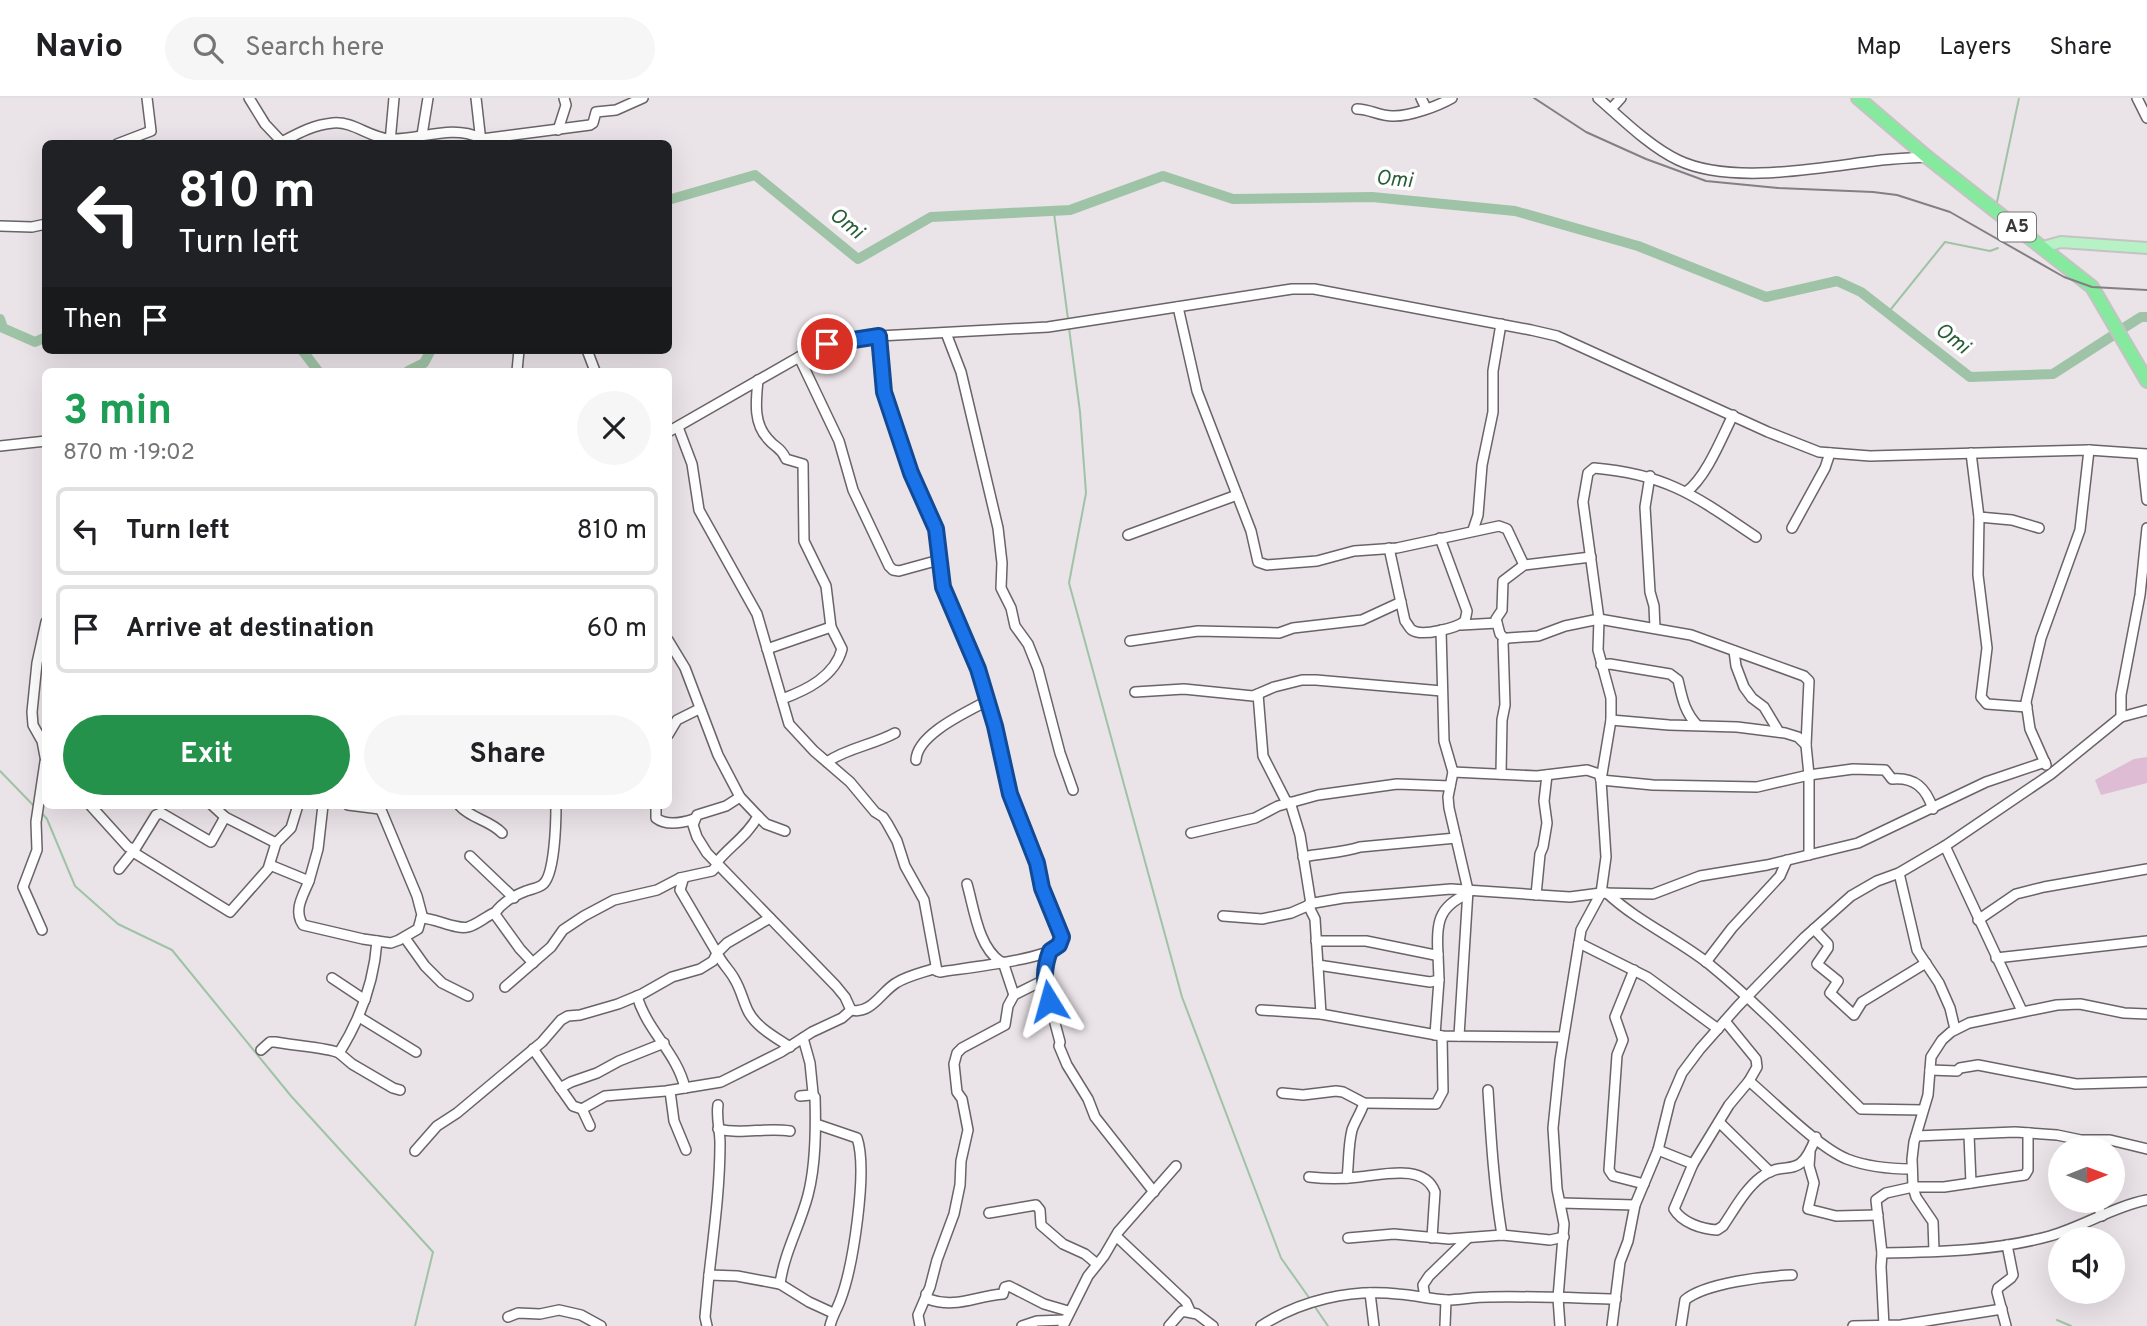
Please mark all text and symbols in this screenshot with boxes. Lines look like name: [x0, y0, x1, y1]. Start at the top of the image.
search box: [165, 17, 655, 80]
text: Navio: [35, 27, 123, 69]
icon: search: [189, 29, 227, 67]
text: Search here: [245, 32, 384, 65]
text: Map: [1856, 33, 1901, 63]
text: Layers: [1939, 33, 2011, 63]
text: Share: [2049, 33, 2112, 63]
text: 810 m: [178, 163, 316, 225]
water label: Omi: [1374, 165, 1415, 195]
icon: left: [63, 168, 154, 259]
water label: Omi: [823, 202, 870, 247]
road number: A5: [1998, 212, 2036, 242]
text: Turn left: [178, 224, 299, 264]
icon: arrive: [136, 301, 174, 339]
text: Then: [63, 304, 122, 337]
pin: [797, 314, 857, 374]
water label: Omi: [1929, 317, 1976, 362]
icon: arrive: [808, 325, 846, 363]
text: 3 min: [63, 386, 172, 439]
button: close: [577, 391, 651, 465]
text: 870 m · 19:02: [63, 439, 195, 468]
icon: left: [67, 512, 105, 550]
text: Turn left: [126, 515, 230, 548]
text: 810 m: [577, 515, 647, 548]
icon: arrive: [67, 610, 105, 648]
text: Arrive at destination: [126, 613, 374, 646]
text: 60 m: [587, 613, 647, 646]
button: Exit: [63, 715, 350, 795]
button: Share: [364, 715, 651, 795]
position arrow: [1012, 964, 1086, 1038]
north arrow: [2048, 1136, 2124, 1213]
map controls: [2048, 1136, 2125, 1304]
button: sound: [2048, 1227, 2125, 1304]

